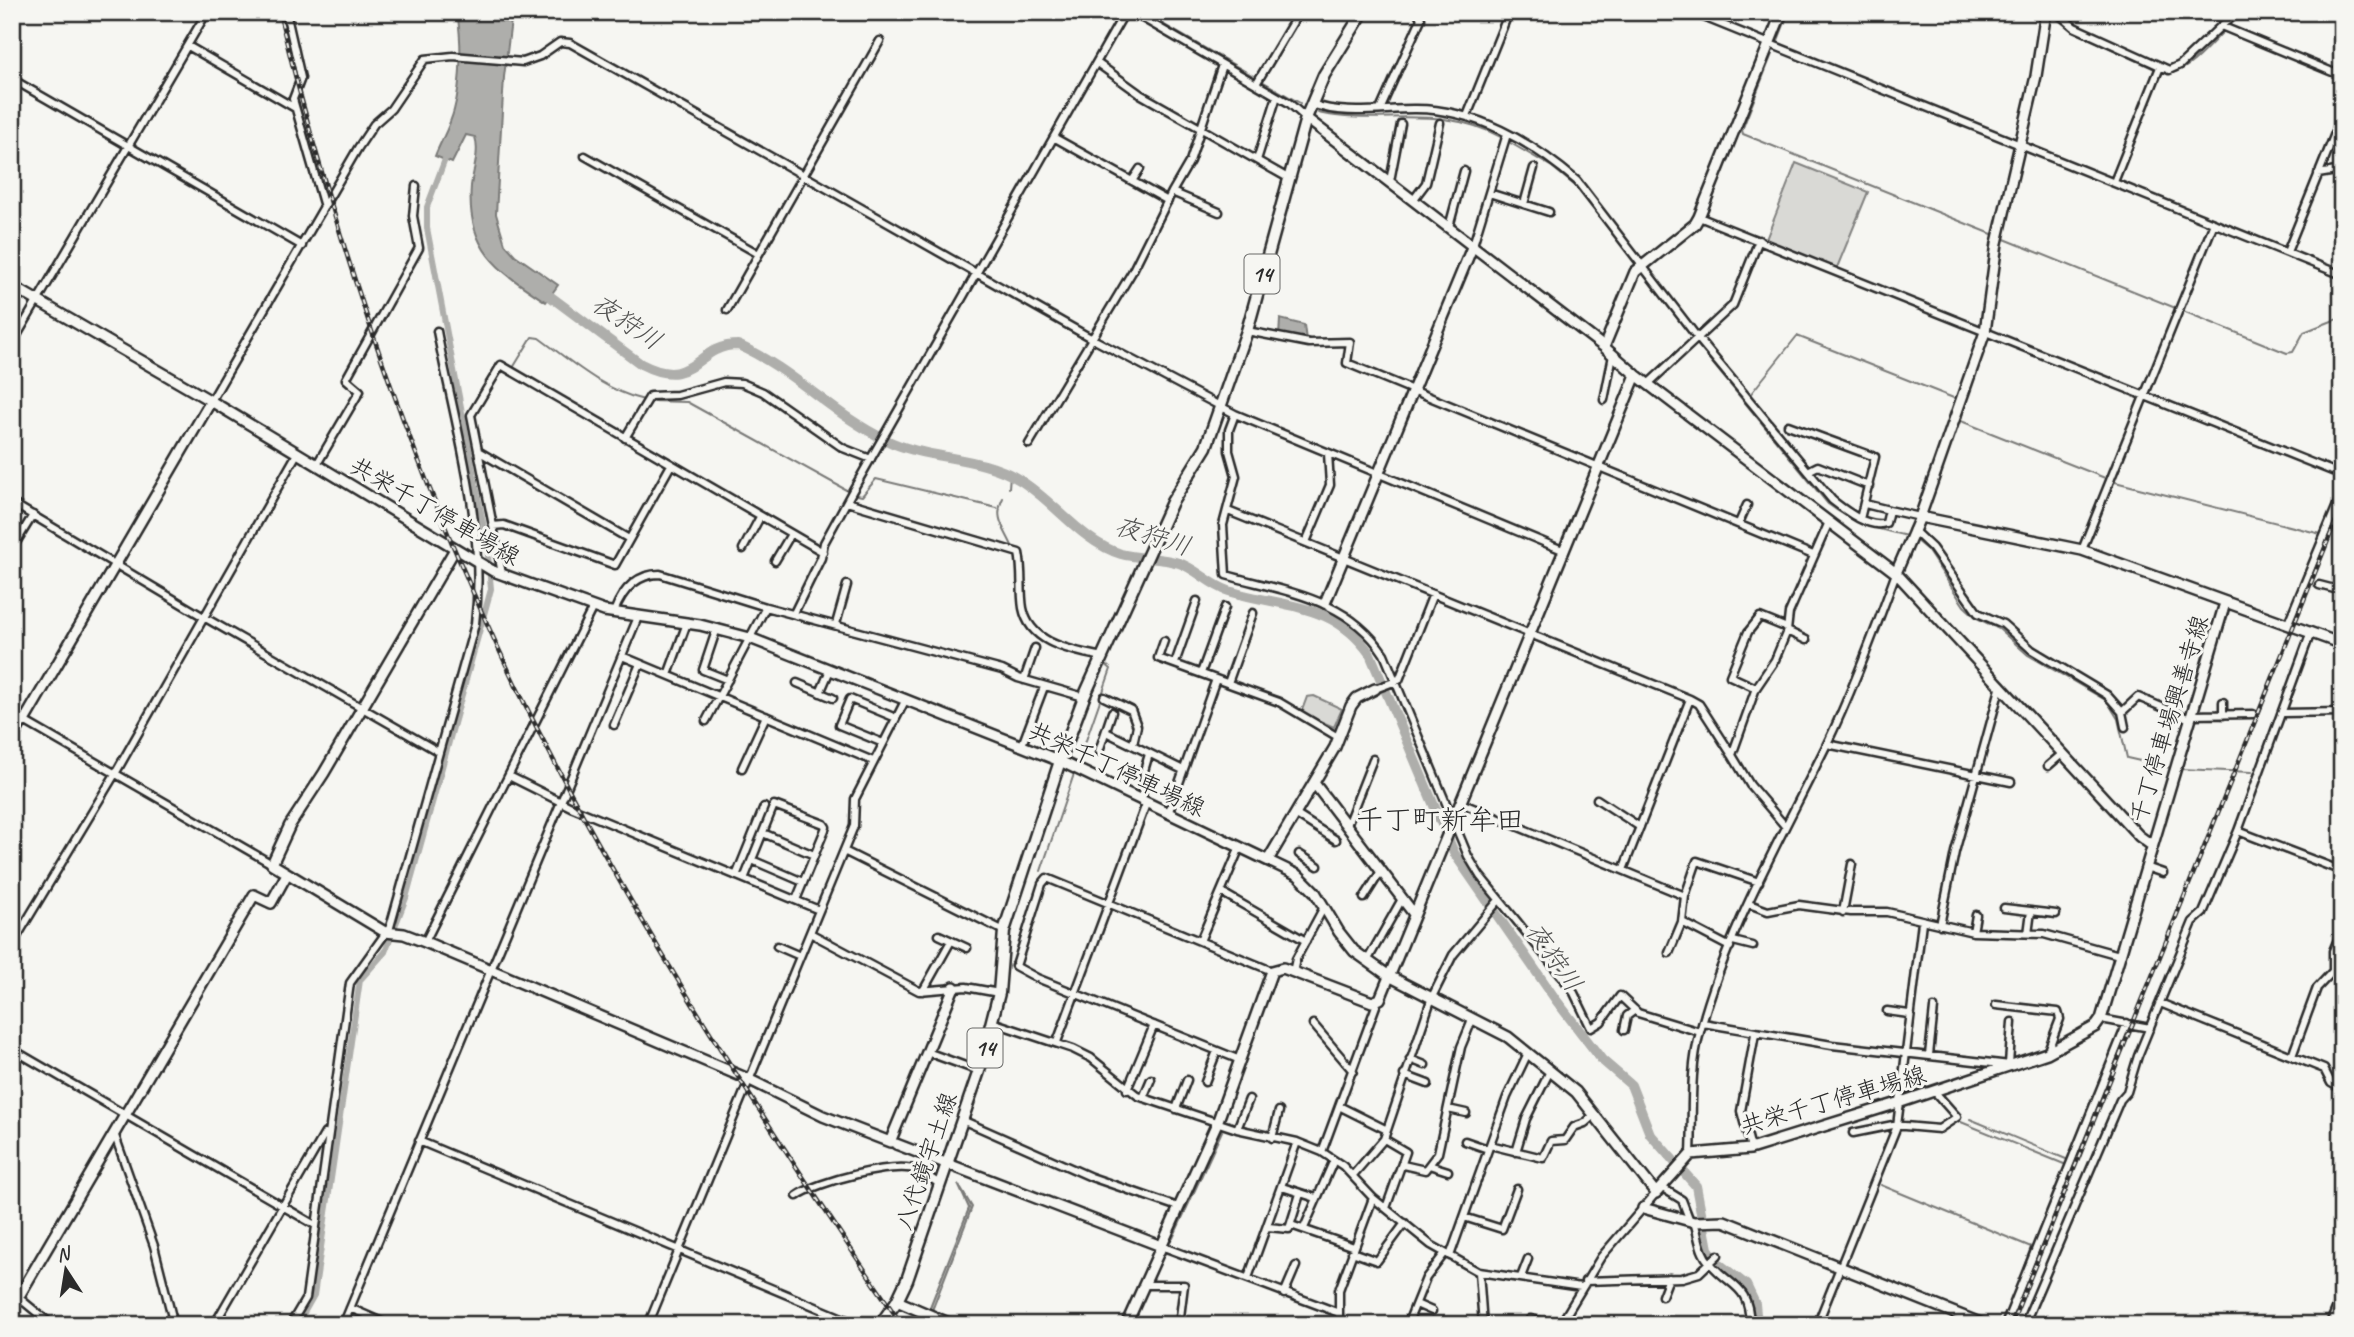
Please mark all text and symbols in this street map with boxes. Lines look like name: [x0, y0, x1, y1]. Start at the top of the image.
road number: 14: [1244, 255, 1280, 294]
water label: 夜狩川: [585, 287, 669, 357]
street label: 共栄千丁停車場線: [344, 450, 526, 572]
water label: 夜狩川: [1111, 509, 1195, 563]
street label: 千丁停車場興善寺線: [2123, 611, 2215, 827]
street label: 共栄千丁停車場線: [1024, 715, 1210, 823]
district label: 千丁町新牟田: [1356, 802, 1524, 837]
water label: 夜狩川: [1518, 916, 1590, 998]
road number: 14: [968, 1028, 1002, 1068]
street label: 共栄千丁停車場線: [1737, 1059, 1929, 1141]
street label: 八代鏡宇土線: [888, 1088, 964, 1234]
north arrow: [32, 1236, 102, 1306]
text: N: [54, 1241, 74, 1267]

